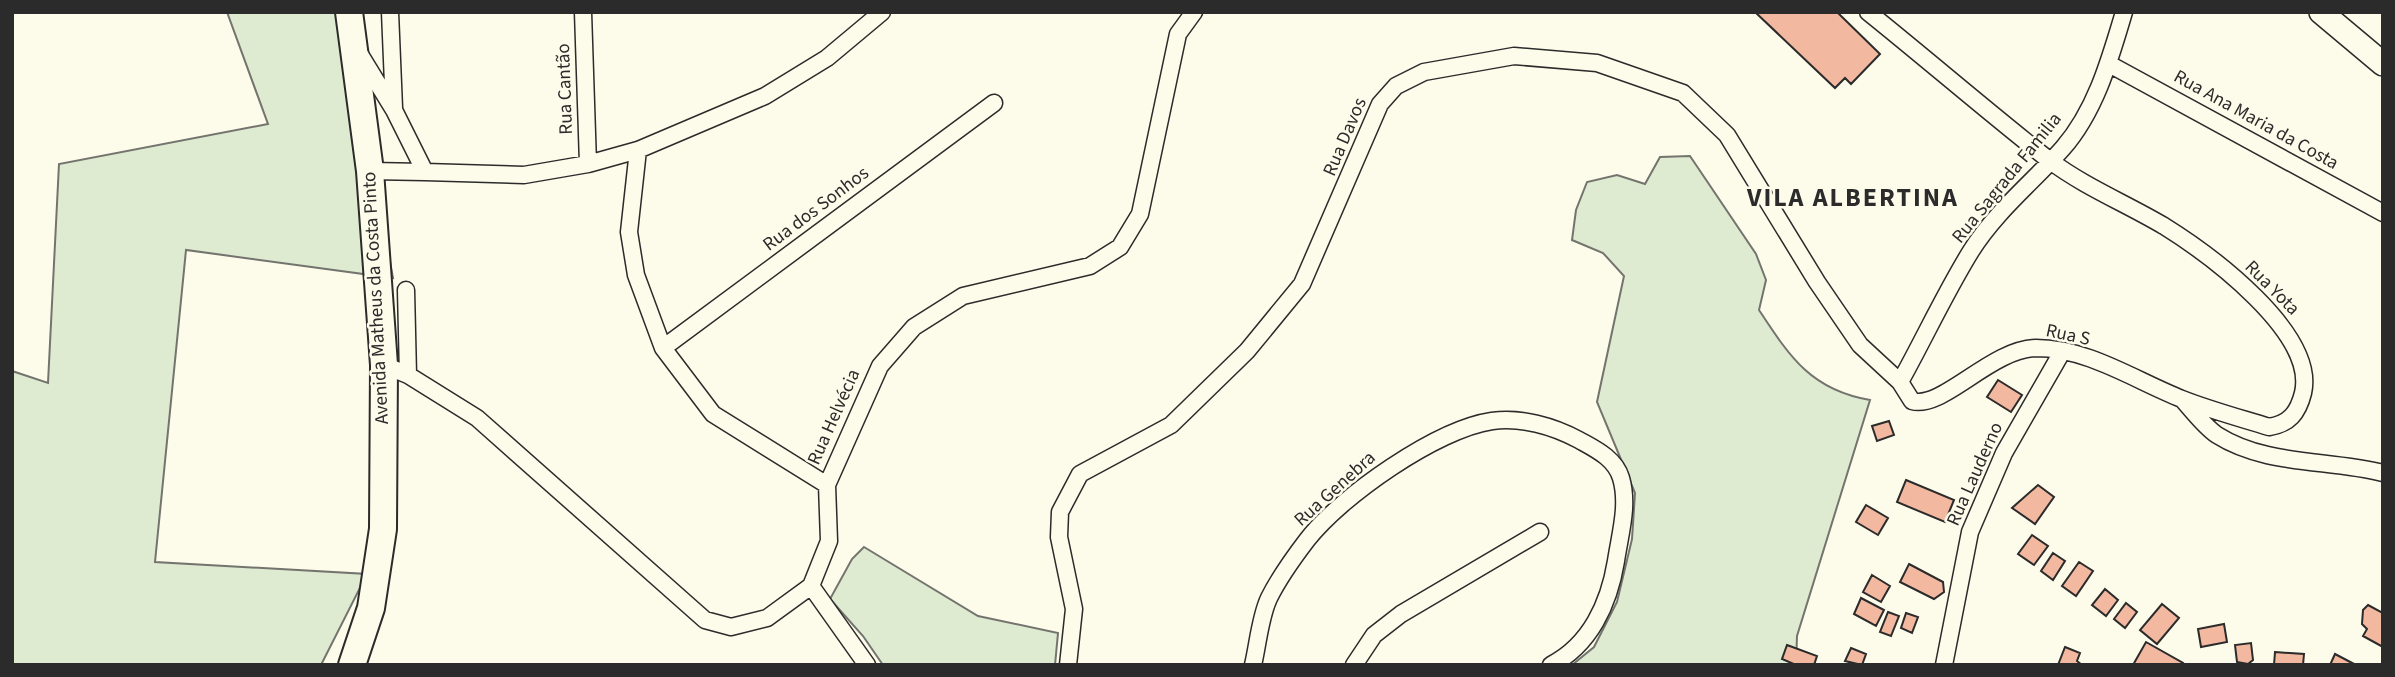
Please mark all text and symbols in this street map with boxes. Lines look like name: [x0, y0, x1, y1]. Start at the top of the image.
street label: Rua Cantão: [550, 43, 580, 135]
street label: Rua Ana Maria da Costa: [2169, 63, 2343, 177]
street label: Rua Davos: [1316, 94, 1374, 180]
street label: Rua Sagrada Familia: [1946, 107, 2068, 249]
street label: Rua dos Sonhos: [757, 160, 875, 258]
street label: Avenida Matheus da Costa Pinto: [356, 171, 396, 425]
district label: VILA ALBERTINA: [1746, 179, 1959, 216]
street label: Rua Yota: [2238, 254, 2306, 322]
street label: Rua S: [2043, 317, 2093, 353]
street label: Rua Helvécia: [801, 365, 867, 469]
street label: Rua Lauderno: [1940, 418, 2010, 530]
street label: Rua Genebra: [1288, 445, 1382, 533]

